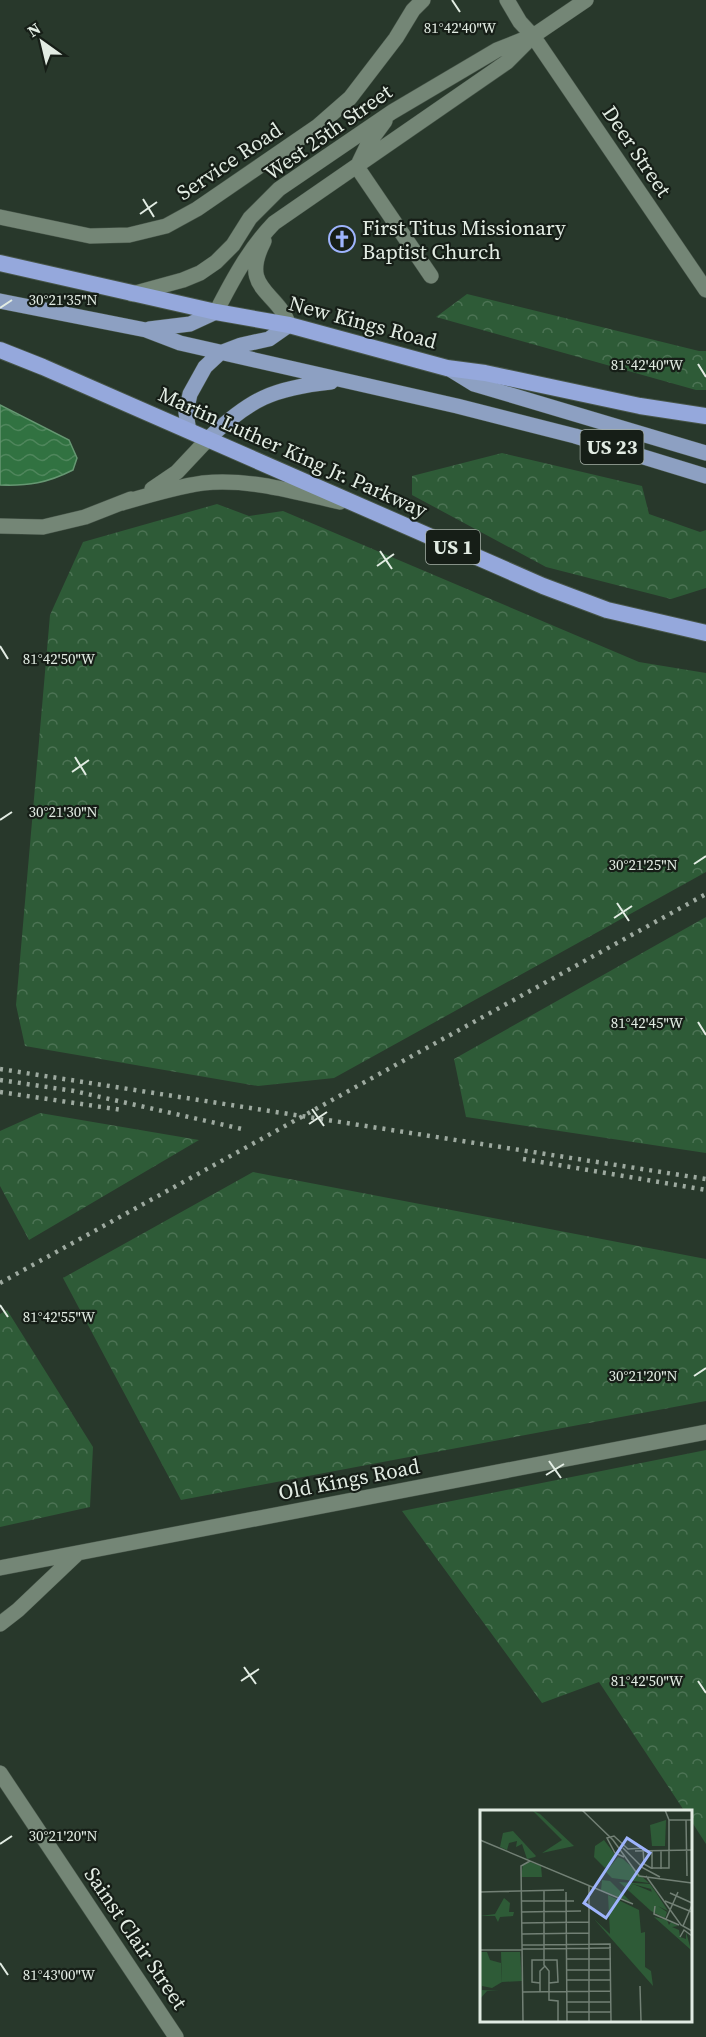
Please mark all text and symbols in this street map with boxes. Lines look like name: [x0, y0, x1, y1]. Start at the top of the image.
north arrow: [12, 12, 72, 72]
text: N: [23, 17, 45, 42]
text: 81°42'40"W: [424, 17, 497, 38]
street label: West 25th Street: [258, 77, 398, 187]
street label: Deer Street: [596, 100, 678, 203]
street label: Service Road: [171, 115, 287, 207]
place label: First Titus Missionary Baptist Church: [362, 213, 566, 266]
church icon: First Titus Missionary Baptist Church: [327, 224, 357, 254]
street label: New Kings Road: [286, 288, 440, 356]
text: 30°21'35"N: [28, 289, 98, 310]
text: 81°42'40"W: [611, 354, 684, 375]
street label: Martin Luther King Jr. Parkway: [154, 379, 432, 525]
road number: US 23: [580, 430, 644, 464]
road number: US 1: [426, 530, 480, 564]
text: 81°42'50"W: [23, 648, 96, 669]
text: 30°21'30"N: [28, 801, 98, 822]
text: 30°21'25"N: [608, 854, 678, 875]
text: 81°42'45"W: [611, 1012, 684, 1033]
text: 81°42'55"W: [23, 1306, 96, 1327]
text: 30°21'20"N: [608, 1365, 678, 1386]
street label: Old Kings Road: [276, 1451, 422, 1507]
text: 81°42'50"W: [611, 1670, 684, 1691]
inset map: [480, 1810, 691, 2022]
text: 30°21'20"N: [28, 1825, 98, 1846]
street label: Sainst Clair Street: [78, 1861, 194, 2015]
text: 81°43'00"W: [23, 1964, 96, 1985]

